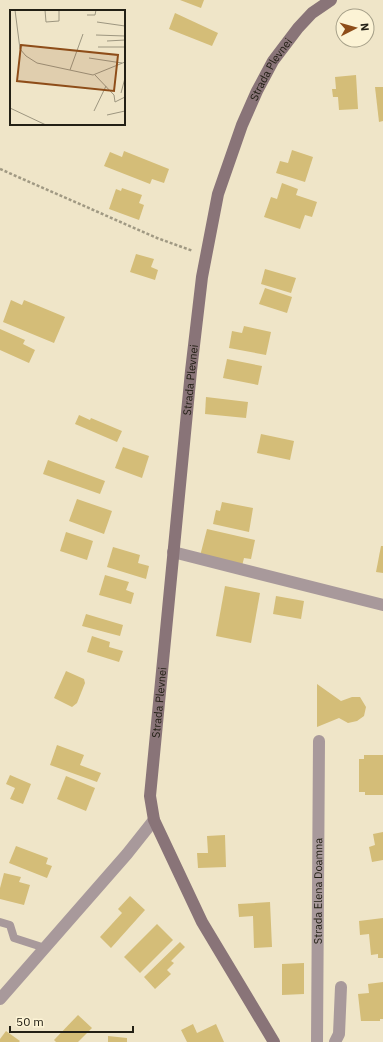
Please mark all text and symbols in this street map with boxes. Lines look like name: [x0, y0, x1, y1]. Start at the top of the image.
north arrow: [335, 8, 375, 48]
inset map: [10, 10, 125, 125]
text: N: [358, 22, 372, 32]
street label: Strada Plevnei: [247, 35, 295, 103]
street label: Strada Plevnei: [180, 344, 201, 416]
street label: Strada Plevnei: [149, 666, 169, 739]
street label: Strada Elena Doamna: [311, 838, 325, 944]
scale bar: [10, 1008, 133, 1034]
text: 50 m: [16, 1014, 44, 1029]

